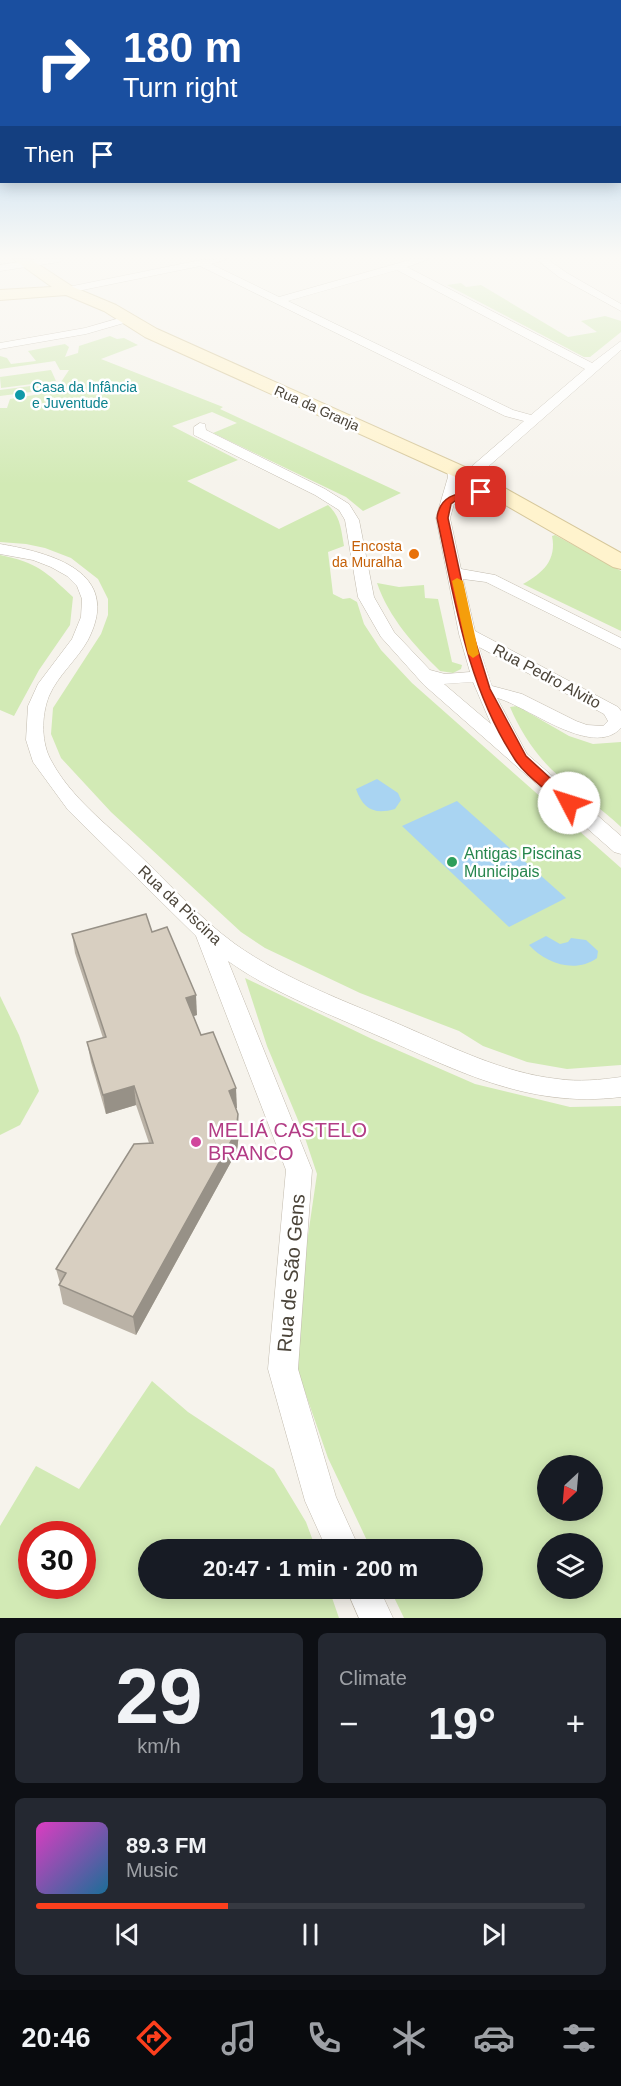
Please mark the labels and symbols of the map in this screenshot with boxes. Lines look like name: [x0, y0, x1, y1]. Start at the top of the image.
place label: Casa da Infância e Juventude: [32, 379, 137, 411]
street label: Rua da Granja: [272, 382, 362, 434]
marker: Casa da Infância e Juventude: [13, 388, 27, 402]
pin: [455, 466, 506, 517]
place label: Encosta da Muralha: [332, 538, 402, 570]
marker: Encosta da Muralha: [407, 547, 421, 561]
street label: Rua Pedro Alvito: [490, 641, 604, 712]
position arrow: [537, 771, 601, 835]
place label: Antigas Piscinas Municipais: [464, 845, 581, 880]
marker: Antigas Piscinas Municipais: [445, 855, 459, 869]
street label: Rua da Piscina: [135, 862, 225, 948]
place label: MELIÁ CASTELO BRANCO: [208, 1119, 367, 1164]
marker: MELIÁ CASTELO BRANCO: [189, 1135, 203, 1149]
street label: Rua de São Gens: [273, 1193, 309, 1353]
north arrow: [537, 1455, 603, 1521]
speed limit sign: 30: [18, 1521, 96, 1599]

